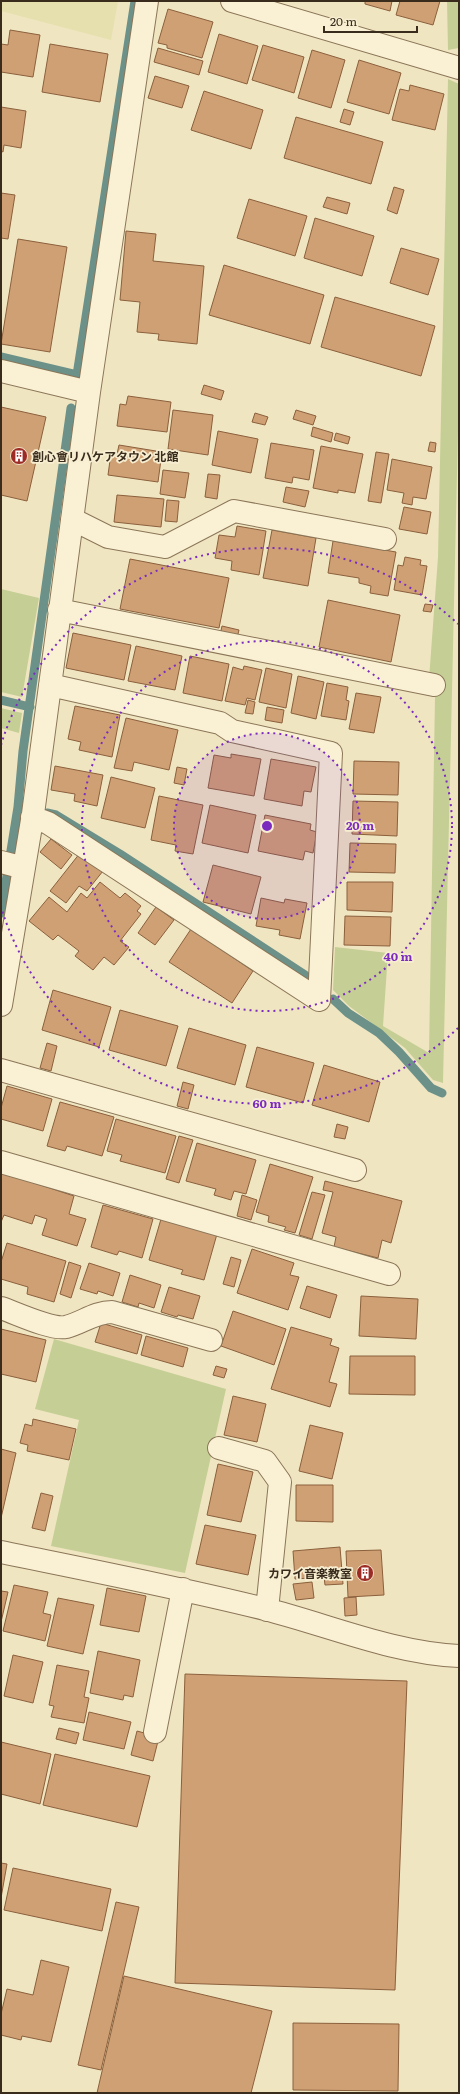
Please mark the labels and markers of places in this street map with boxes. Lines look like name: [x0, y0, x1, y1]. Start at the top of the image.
building icon: 創心會リハケアタウン 北館: [9, 446, 29, 466]
place label: 創心會リハケアタウン 北館: [32, 447, 178, 465]
centre of rings: [260, 819, 274, 833]
building icon: カワイ音楽教室: [355, 1563, 375, 1583]
place label: カワイ音楽教室: [268, 1564, 352, 1582]

